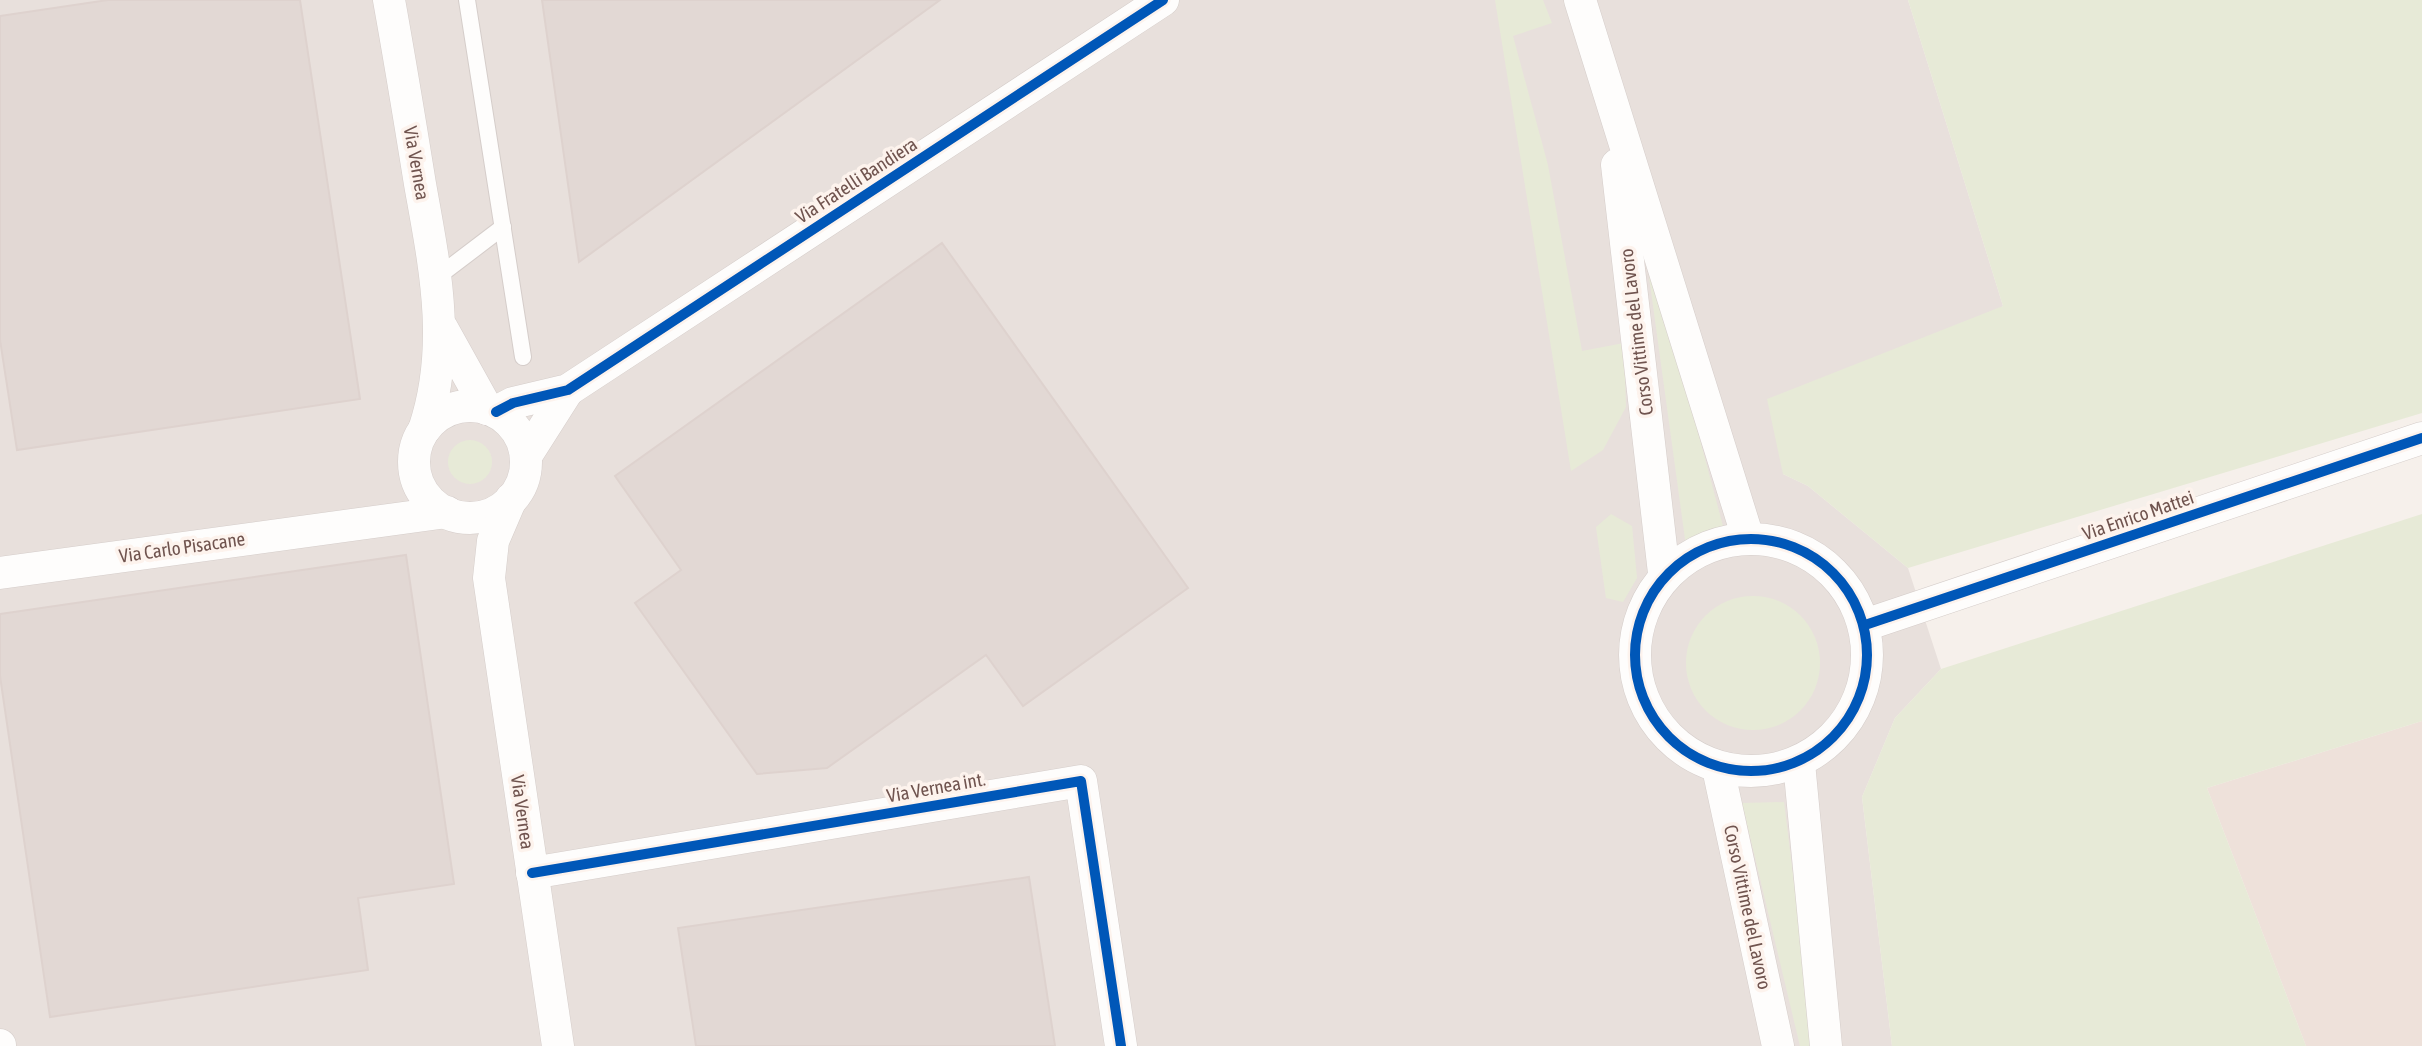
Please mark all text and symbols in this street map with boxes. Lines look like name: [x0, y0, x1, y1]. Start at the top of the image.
street label: Via Vernea: [400, 124, 434, 202]
street label: Via Fratelli Bandiera: [791, 133, 921, 227]
street label: Corso Vittime del Lavoro: [1615, 247, 1657, 417]
street label: Via Enrico Mattei: [2079, 486, 2197, 544]
street label: Via Carlo Pisacane: [118, 527, 246, 567]
street label: Via Vernea int.: [885, 768, 987, 806]
street label: Via Vernea: [507, 773, 539, 851]
street label: Corso Vittime del Lavoro: [1720, 823, 1776, 991]

